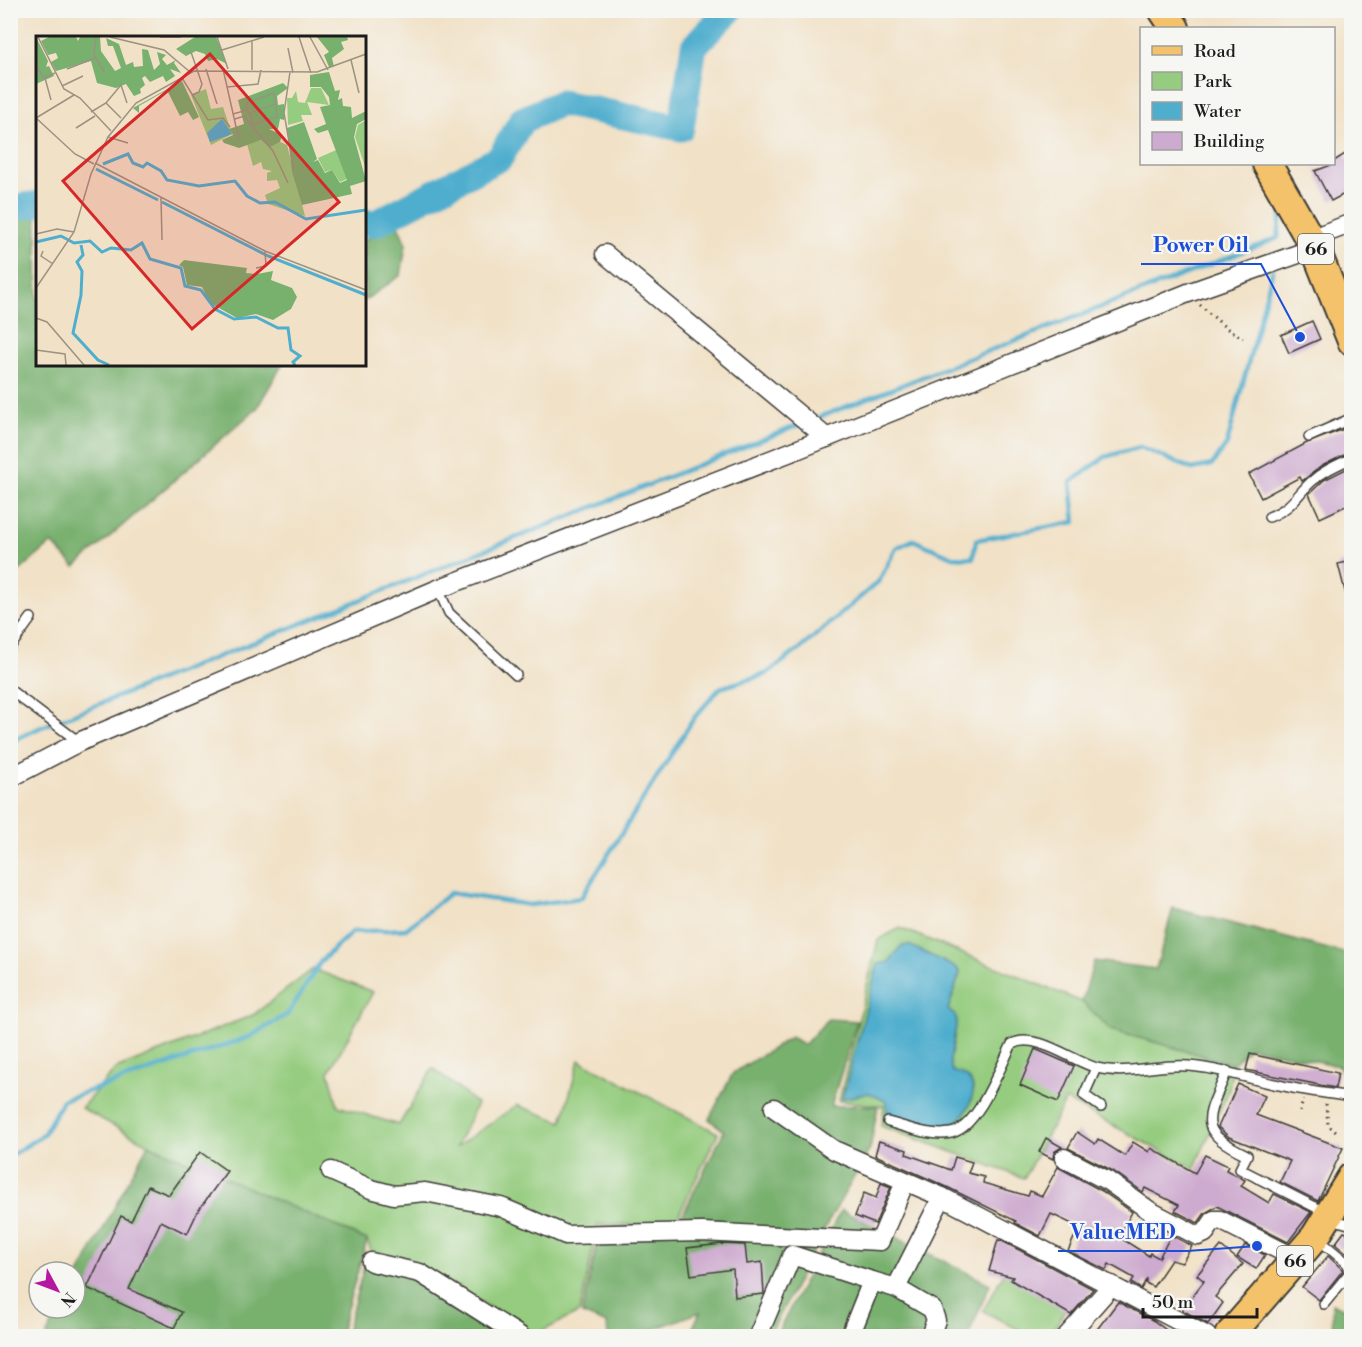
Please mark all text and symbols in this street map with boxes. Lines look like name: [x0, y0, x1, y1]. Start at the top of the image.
legend: [1140, 27, 1335, 165]
inset map: [36, 36, 366, 366]
text: Road: [1194, 40, 1237, 63]
text: Park: [1194, 70, 1233, 93]
text: Water: [1193, 100, 1242, 123]
text: Building: [1193, 130, 1265, 153]
callout: Power Oil: [1141, 225, 1261, 264]
text: Power Oil: [1153, 233, 1249, 259]
road number: 66: [1298, 234, 1334, 264]
callout: ValueMED: [1058, 1212, 1187, 1251]
text: ValueMED: [1069, 1220, 1176, 1246]
road number: 66: [1277, 1246, 1313, 1276]
north arrow: [27, 1260, 87, 1320]
scale bar: [1143, 1281, 1257, 1319]
text: N: [56, 1288, 79, 1311]
text: 50 m: [1152, 1291, 1194, 1314]

